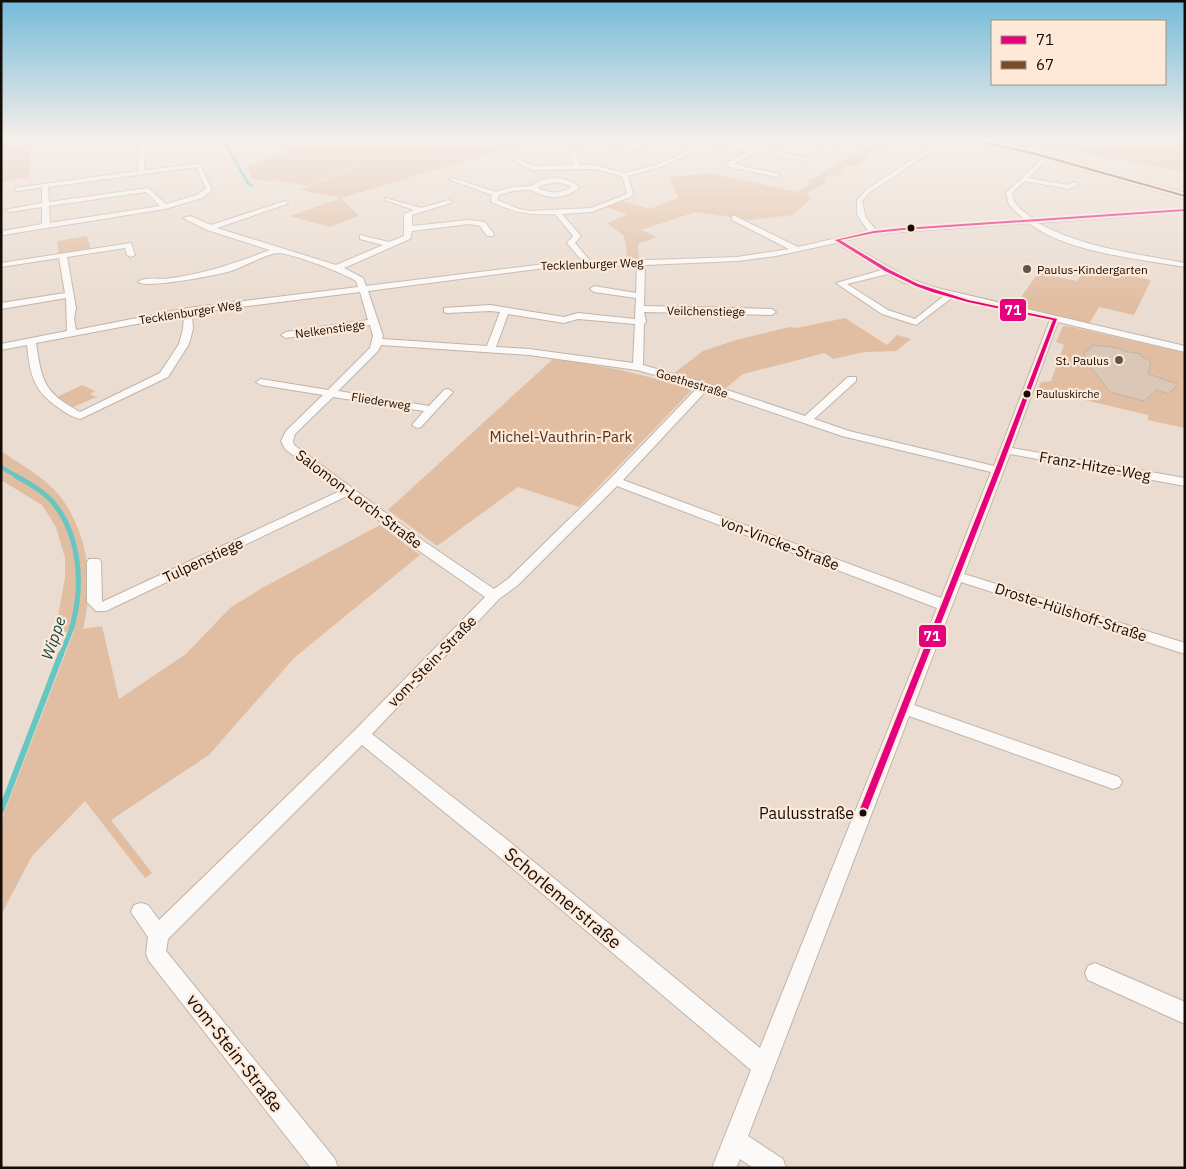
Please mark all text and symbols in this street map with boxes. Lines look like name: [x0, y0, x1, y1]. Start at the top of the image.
legend: [991, 20, 1166, 85]
text: 71: [1036, 30, 1054, 49]
text: 67: [1036, 55, 1054, 74]
unlabelled marker: [906, 223, 916, 233]
street label: Tecklenburger Weg: [540, 255, 644, 273]
place label: Paulus-Kindergarten: [1037, 262, 1148, 277]
marker: Paulus-Kindergarten: [1021, 263, 1033, 275]
street label: Tecklenburger Weg: [138, 296, 243, 327]
line badge: 71: [999, 298, 1027, 322]
text: 71: [1005, 301, 1022, 319]
street label: Veilchenstiege: [667, 303, 746, 319]
street label: Nelkenstiege: [294, 317, 366, 341]
place label: St. Paulus: [1055, 353, 1109, 368]
marker: St. Paulus: [1113, 354, 1125, 366]
street label: Goethestraße: [654, 365, 730, 401]
place label: Pauluskirche: [1036, 387, 1100, 401]
street label: Fliederweg: [350, 389, 412, 413]
marker: Pauluskirche: [1022, 389, 1032, 399]
park label: Michel-Vauthrin-Park: [490, 427, 633, 446]
street label: Salomon-Lorch-Straße: [292, 445, 426, 553]
street label: Franz-Hitze-Weg: [1038, 447, 1152, 485]
street label: von-Vincke-Straße: [718, 512, 842, 574]
street label: Tulpenstiege: [160, 533, 246, 587]
street label: Droste-Hülshoff-Straße: [993, 578, 1149, 646]
street label: vom-Stein-Straße: [384, 611, 480, 711]
water label: Wippe: [36, 614, 70, 662]
line badge: 71: [918, 624, 947, 648]
text: 71: [924, 627, 941, 645]
place label: Paulusstraße: [759, 803, 854, 823]
marker: Paulusstraße: [858, 808, 868, 818]
street label: Schorlemerstraße: [500, 842, 626, 954]
street label: vom-Stein-Straße: [182, 989, 288, 1117]

